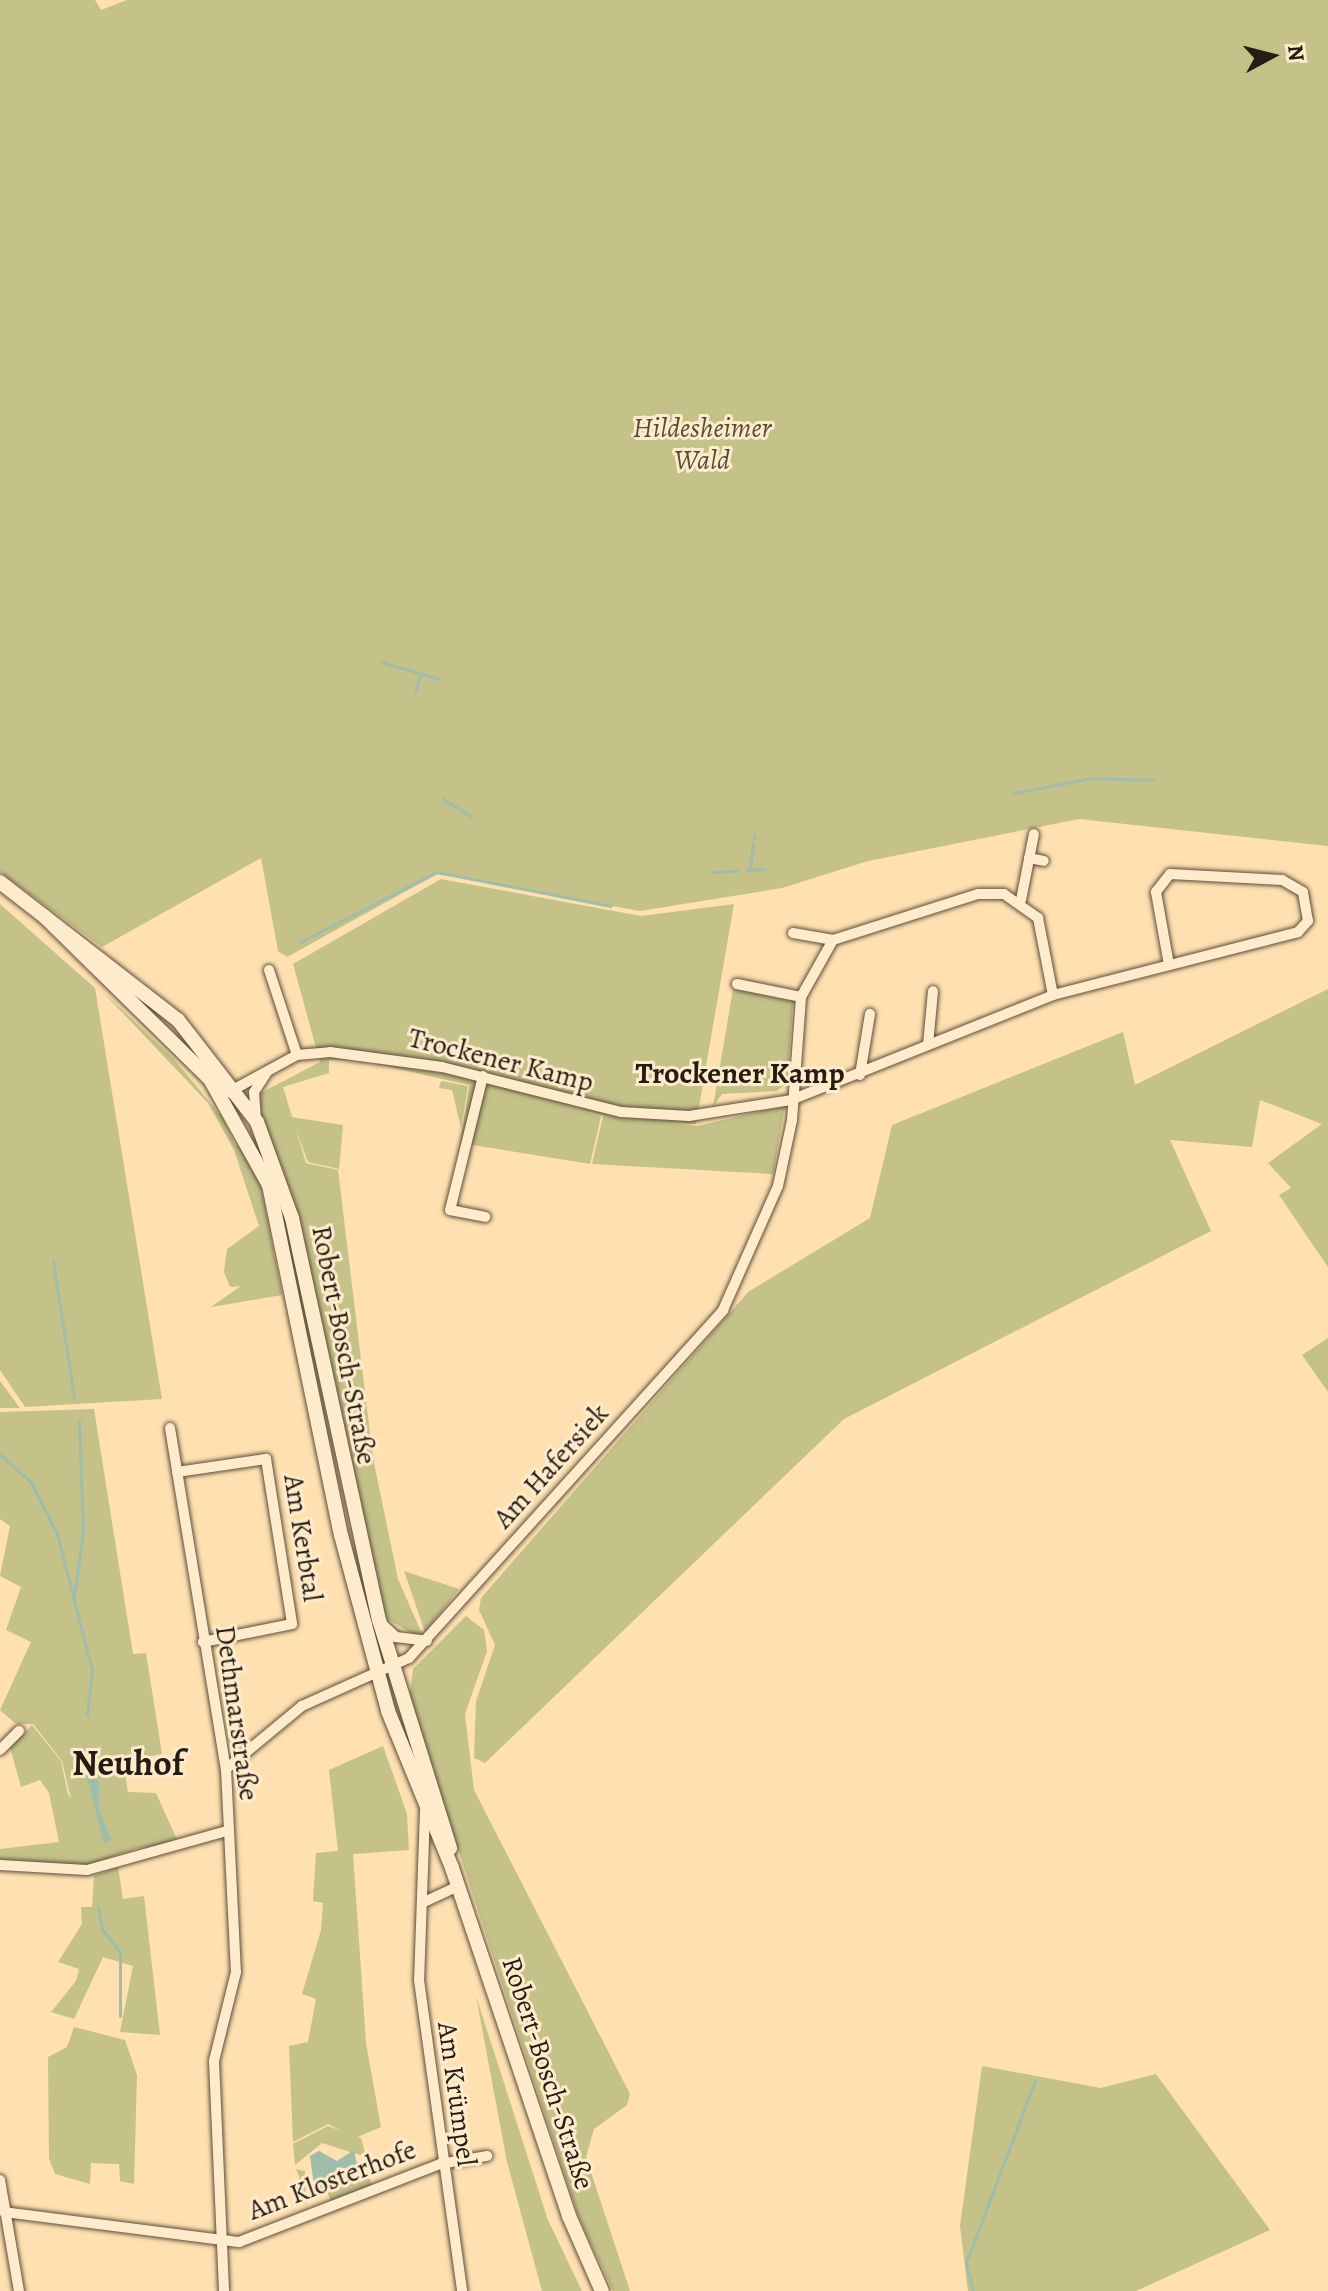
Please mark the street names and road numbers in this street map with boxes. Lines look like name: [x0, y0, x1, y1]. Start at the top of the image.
street label: Trockener Kamp: [405, 1021, 597, 1099]
street label: Robert-Bosch-Straße: [304, 1223, 384, 1467]
street label: Am Hafersiek: [486, 1397, 616, 1535]
street label: Am Kerbtal: [276, 1472, 330, 1604]
street label: Dethmarstraße: [208, 1623, 266, 1803]
street label: Robert-Bosch-Straße: [495, 1952, 601, 2194]
street label: Am Krümpel: [430, 2020, 484, 2168]
street label: Am Klosterhofe: [243, 2133, 421, 2227]

